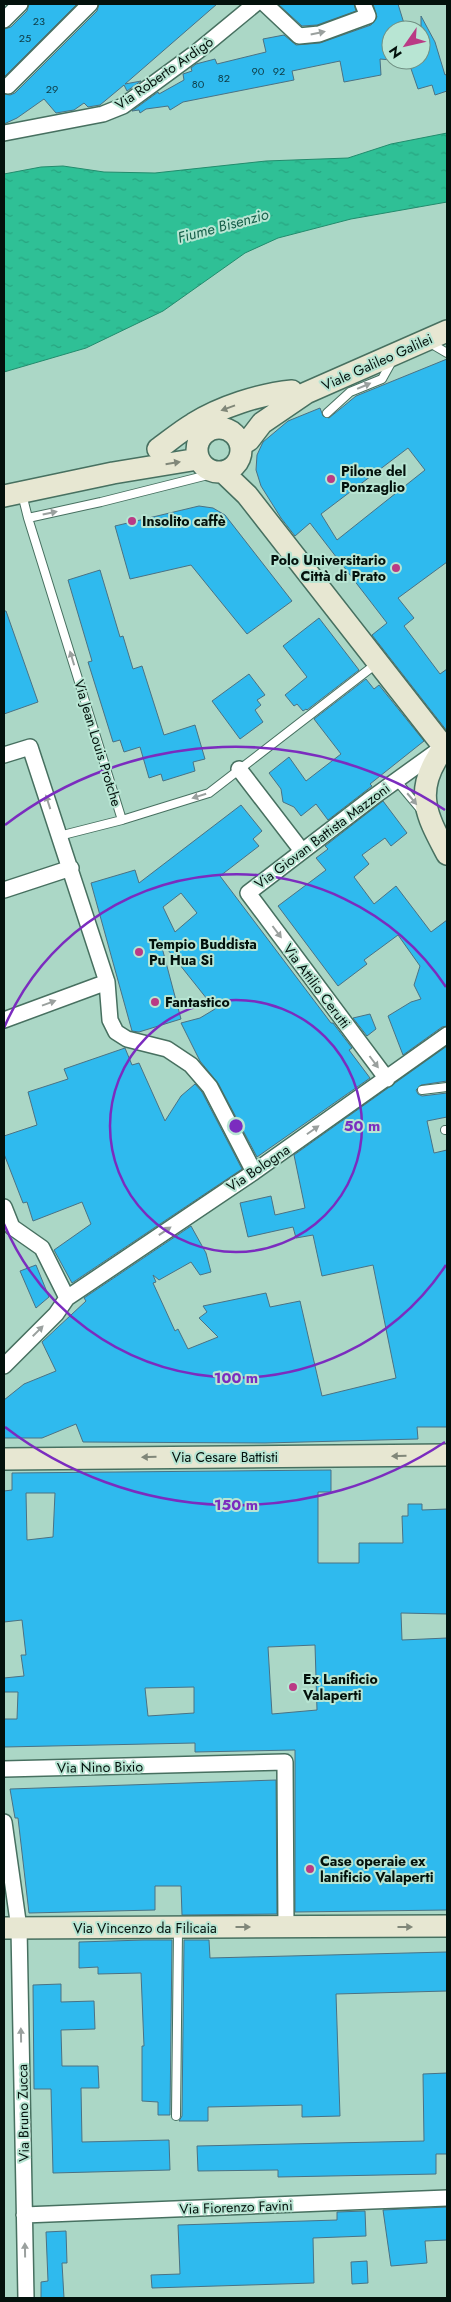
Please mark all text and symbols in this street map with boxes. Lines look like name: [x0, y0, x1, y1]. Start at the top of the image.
house number: 23: [33, 13, 45, 29]
north arrow: [381, 20, 431, 70]
one-way arrow: [310, 29, 325, 37]
house number: 25: [19, 30, 31, 46]
street label: Via Roberto Ardigò: [111, 31, 217, 114]
text: N: [384, 42, 407, 62]
house number: 90: [252, 63, 265, 79]
house number: 92: [273, 63, 285, 79]
house number: 82: [218, 70, 230, 86]
house number: 80: [192, 76, 205, 92]
house number: 29: [46, 81, 58, 97]
water label: Fiume Bisenzio: [175, 203, 271, 249]
street label: Viale Galileo Galilei: [318, 329, 436, 395]
one-way arrow: [357, 382, 372, 389]
one-way arrow: [221, 405, 236, 412]
one-way arrow: [165, 459, 181, 467]
place label: Pilone del Ponzaglio: [341, 461, 406, 497]
marker: Pilone del Ponzaglio: [325, 473, 337, 485]
one-way arrow: [42, 509, 57, 517]
place label: Insolito caffè: [142, 511, 226, 531]
marker: Insolito caffè: [126, 515, 138, 527]
place label: Polo Universitario Città di Prato: [270, 550, 386, 586]
marker: Polo Universitario Città di Prato: [390, 562, 402, 574]
one-way arrow: [67, 650, 75, 665]
street label: Via Jean Louis Protche: [69, 677, 127, 809]
street label: Via Giovan Battista Mazzoni: [250, 778, 394, 894]
one-way arrow: [406, 792, 417, 805]
one-way arrow: [191, 793, 206, 801]
one-way arrow: [44, 795, 52, 810]
one-way arrow: [272, 925, 282, 939]
place label: Tempio Buddista Pu Hua Si: [149, 934, 257, 970]
street label: Via Attilio Cerutti: [278, 939, 356, 1033]
marker: Tempio Buddista Pu Hua Si: [133, 946, 145, 958]
place label: Fantastico: [165, 992, 230, 1012]
marker: Fantastico: [149, 996, 161, 1008]
one-way arrow: [42, 999, 57, 1006]
one-way arrow: [369, 1056, 379, 1069]
text: 50 m: [344, 1115, 380, 1137]
centre of rings: [227, 1117, 245, 1135]
one-way arrow: [307, 1125, 320, 1135]
street label: Via Bologna: [222, 1140, 294, 1196]
one-way arrow: [158, 1226, 171, 1236]
one-way arrow: [32, 1326, 44, 1338]
text: 100 m: [214, 1367, 258, 1389]
street label: Via Cesare Battisti: [172, 1447, 278, 1467]
one-way arrow: [390, 1452, 406, 1460]
one-way arrow: [140, 1453, 156, 1461]
text: 150 m: [214, 1494, 258, 1516]
place label: Ex Lanificio Valaperti: [302, 1669, 378, 1705]
marker: Ex Lanificio Valaperti: [287, 1681, 299, 1693]
street label: Via Nino Bixio: [57, 1756, 144, 1778]
place label: Case operaie ex lanificio Valaperti: [320, 1851, 434, 1887]
marker: Case operaie ex lanificio Valaperti: [304, 1863, 316, 1875]
street label: Via Vincenzo da Filicaia: [73, 1918, 217, 1938]
one-way arrow: [235, 1923, 251, 1931]
one-way arrow: [398, 1923, 414, 1931]
one-way arrow: [17, 2026, 25, 2042]
street label: Via Bruno Zucca: [12, 2064, 34, 2162]
street label: Via Fiorenzo Favini: [179, 2195, 293, 2219]
one-way arrow: [21, 2241, 29, 2257]

